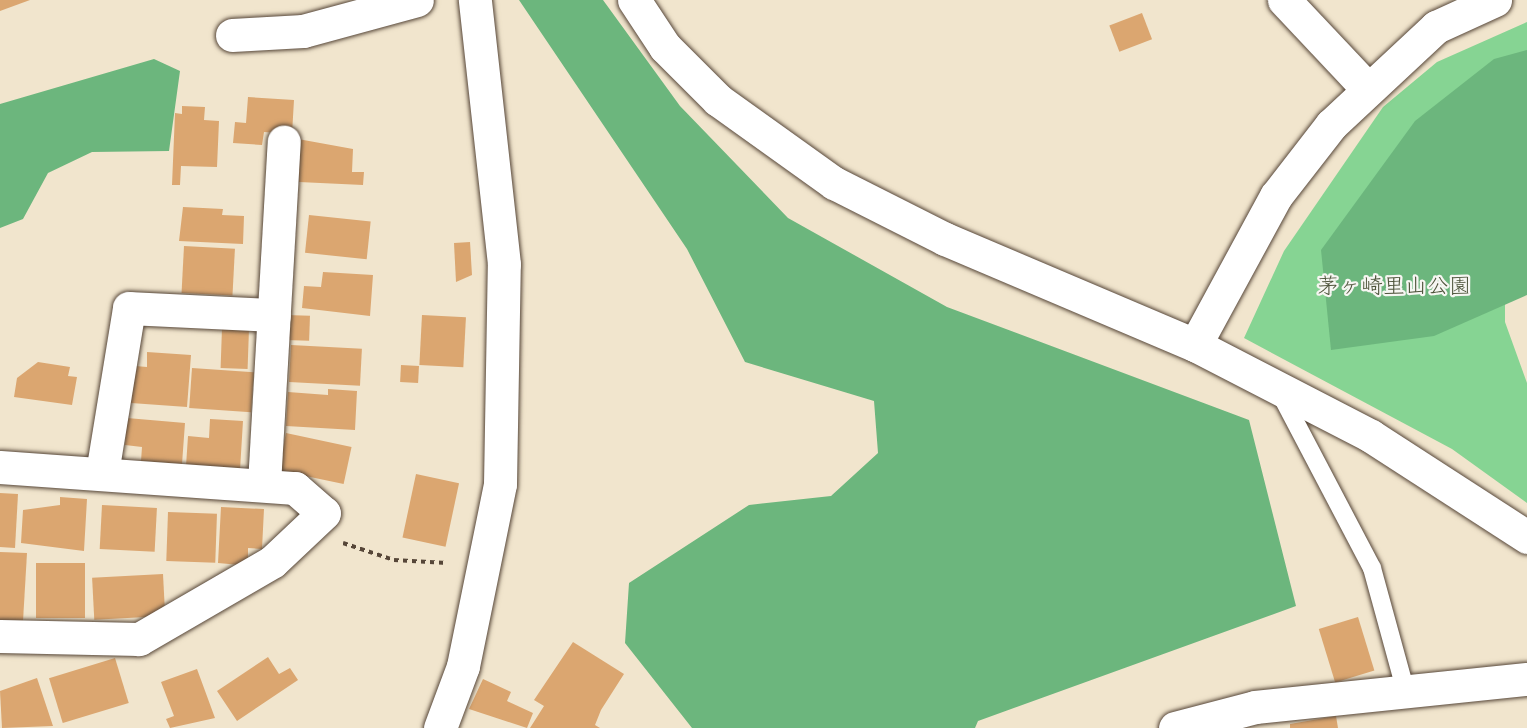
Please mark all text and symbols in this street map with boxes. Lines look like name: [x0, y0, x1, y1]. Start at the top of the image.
park label: 茅ヶ崎里山公園: [1317, 275, 1471, 301]

